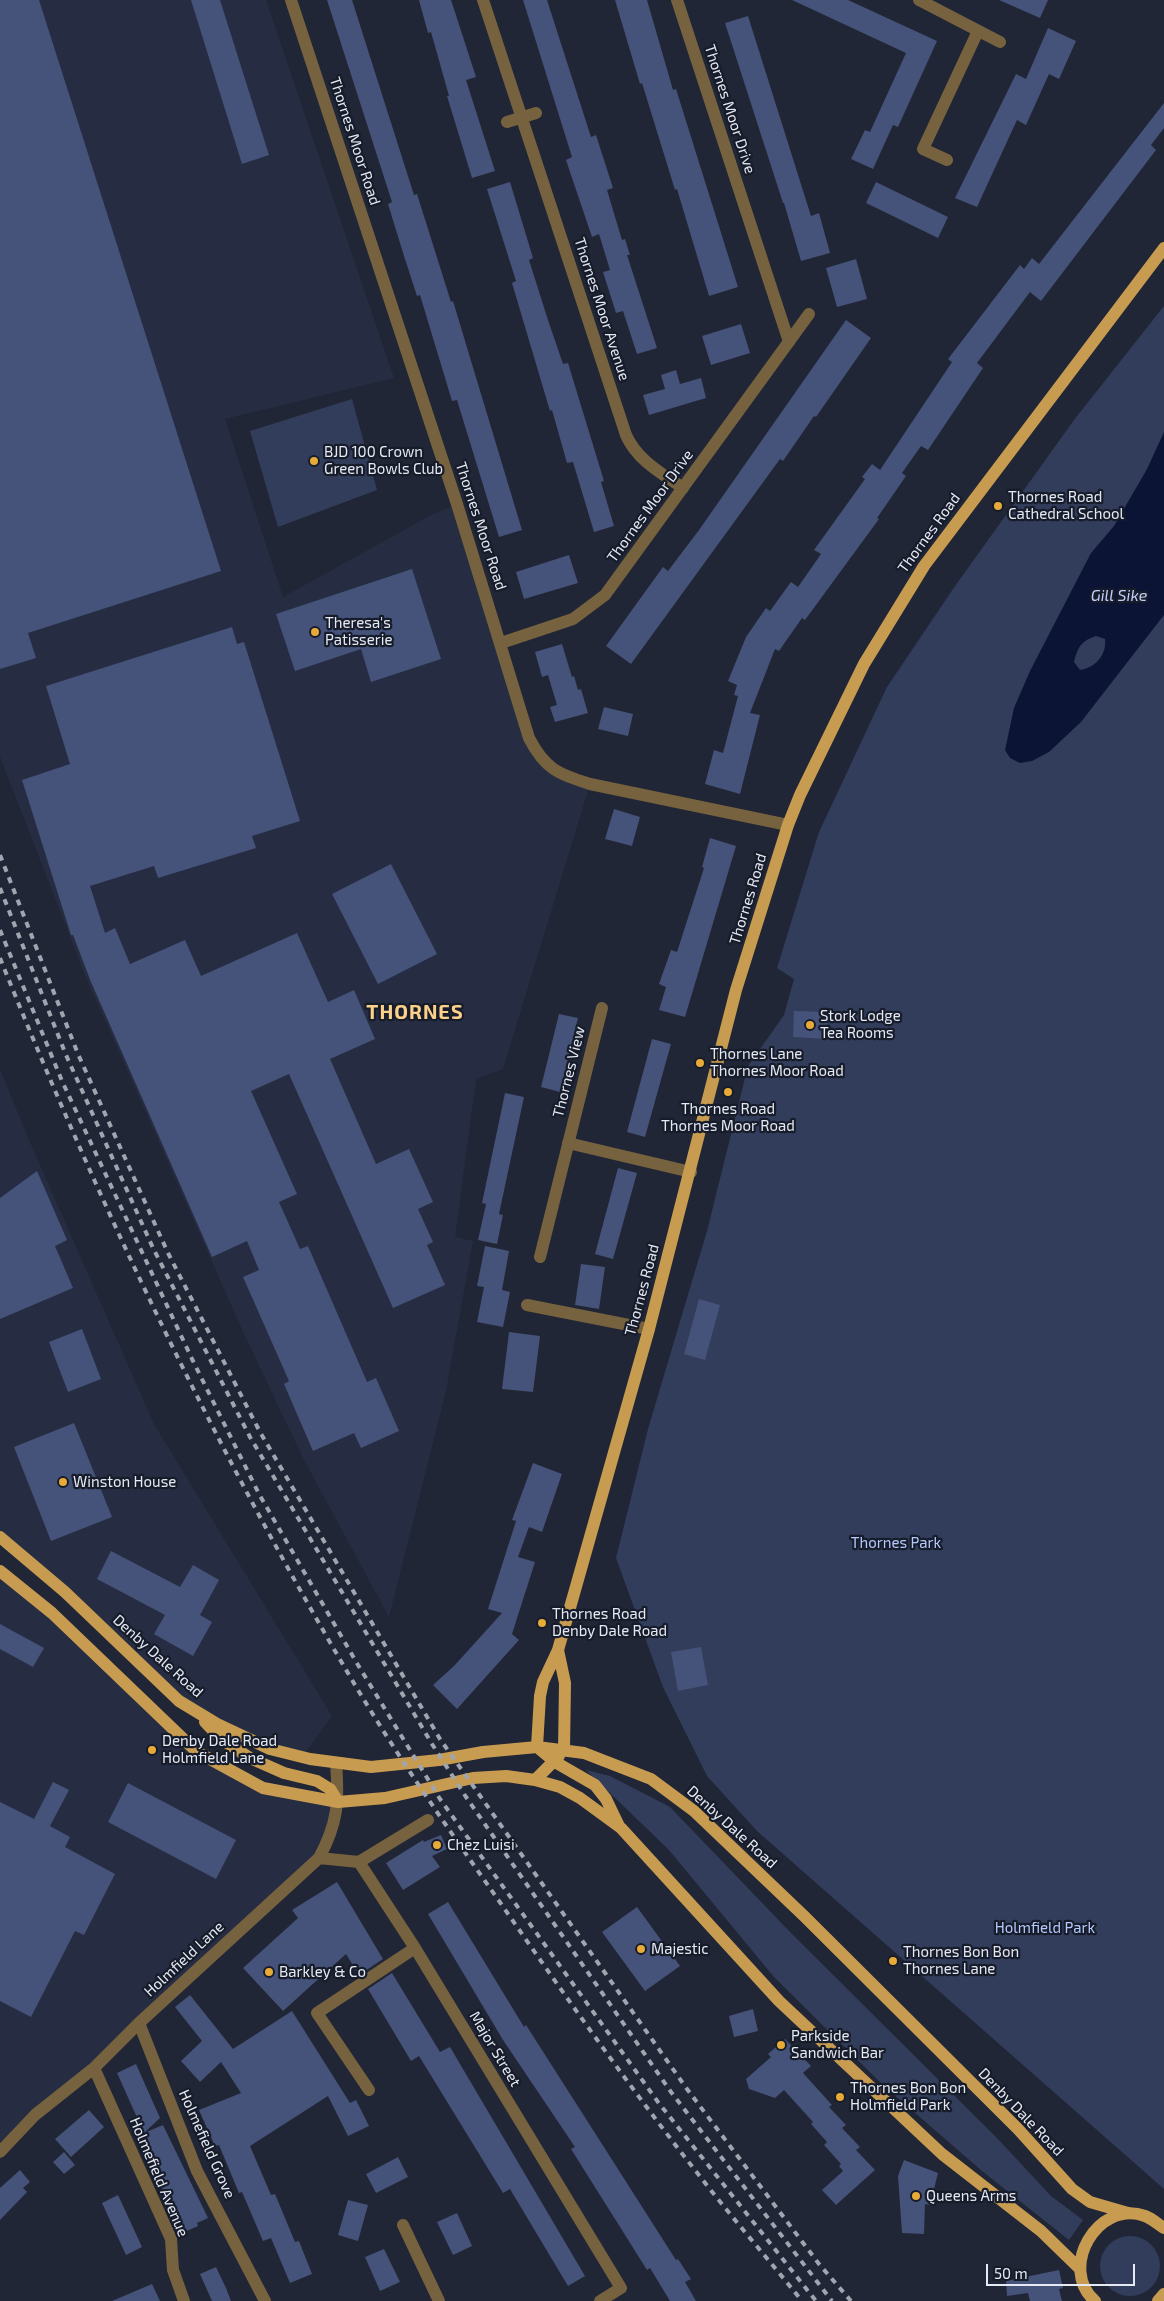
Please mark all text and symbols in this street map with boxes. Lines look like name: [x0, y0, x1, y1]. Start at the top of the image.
street label: Thornes Moor Drive: [701, 42, 759, 176]
street label: Thornes Moor Road: [326, 75, 384, 207]
street label: Thornes Moor Avenue: [570, 235, 634, 383]
place label: BJD 100 Crown Green Bowls Club: [324, 443, 443, 478]
street label: Thornes Moor Drive: [603, 446, 697, 566]
marker: BJD 100 Crown Green Bowls Club: [308, 455, 320, 467]
street label: Thornes Moor Road: [452, 460, 510, 592]
place label: Thornes Road Cathedral School: [1008, 488, 1124, 523]
street label: Thornes Road: [894, 490, 964, 576]
marker: Thornes Road Cathedral School: [992, 500, 1004, 512]
water label: Gill Sike: [1091, 586, 1147, 606]
place label: Theresa's Patisserie: [325, 614, 393, 649]
marker: Theresa's Patisserie: [309, 626, 321, 638]
street label: Thornes Road: [726, 851, 770, 947]
district label: THORNES: [365, 1000, 465, 1024]
place label: Stork Lodge Tea Rooms: [820, 1007, 901, 1042]
marker: Stork Lodge Tea Rooms: [804, 1019, 816, 1031]
street label: Thornes View: [549, 1025, 589, 1119]
place label: Thornes Lane Thornes Moor Road: [710, 1045, 844, 1080]
marker: Thornes Lane Thornes Moor Road: [694, 1057, 706, 1069]
marker: Thornes Road Thornes Moor Road: [722, 1086, 734, 1098]
place label: Thornes Road Thornes Moor Road: [661, 1100, 795, 1135]
street label: Thornes Road: [621, 1242, 663, 1338]
place label: Winston House: [73, 1473, 176, 1491]
marker: Winston House: [57, 1476, 69, 1488]
park label: Thornes Park: [851, 1534, 941, 1552]
place label: Thornes Road Denby Dale Road: [552, 1605, 667, 1640]
street label: Denby Dale Road: [109, 1611, 207, 1701]
marker: Thornes Road Denby Dale Road: [536, 1617, 548, 1629]
place label: Denby Dale Road Holmfield Lane: [162, 1732, 277, 1767]
marker: Denby Dale Road Holmfield Lane: [146, 1744, 158, 1756]
street label: Denby Dale Road: [683, 1782, 781, 1872]
place label: Chez Luisi: [447, 1836, 515, 1854]
marker: Chez Luisi: [431, 1839, 443, 1851]
street label: Holmfield Lane: [140, 1918, 228, 2000]
park label: Holmfield Park: [995, 1919, 1095, 1937]
place label: Majestic: [651, 1940, 709, 1958]
marker: Majestic: [635, 1943, 647, 1955]
place label: Thornes Bon Bon Thornes Lane: [903, 1943, 1019, 1978]
marker: Thornes Bon Bon Thornes Lane: [887, 1955, 899, 1967]
place label: Barkley & Co: [279, 1963, 366, 1981]
marker: Barkley & Co: [263, 1966, 275, 1978]
street label: Major Street: [465, 2008, 525, 2090]
place label: Parkside Sandwich Bar: [791, 2027, 884, 2062]
marker: Parkside Sandwich Bar: [775, 2039, 787, 2051]
street label: Denby Dale Road: [975, 2064, 1067, 2160]
place label: Thornes Bon Bon Holmfield Park: [850, 2079, 966, 2114]
street label: Holmefield Grove: [175, 2087, 239, 2201]
marker: Thornes Bon Bon Holmfield Park: [834, 2091, 846, 2103]
street label: Holmefield Avenue: [126, 2115, 192, 2239]
place label: Queens Arms: [926, 2187, 1016, 2205]
marker: Queens Arms: [910, 2190, 922, 2202]
scale bar: [989, 2254, 1138, 2286]
text: 50 m: [994, 2264, 1028, 2282]

